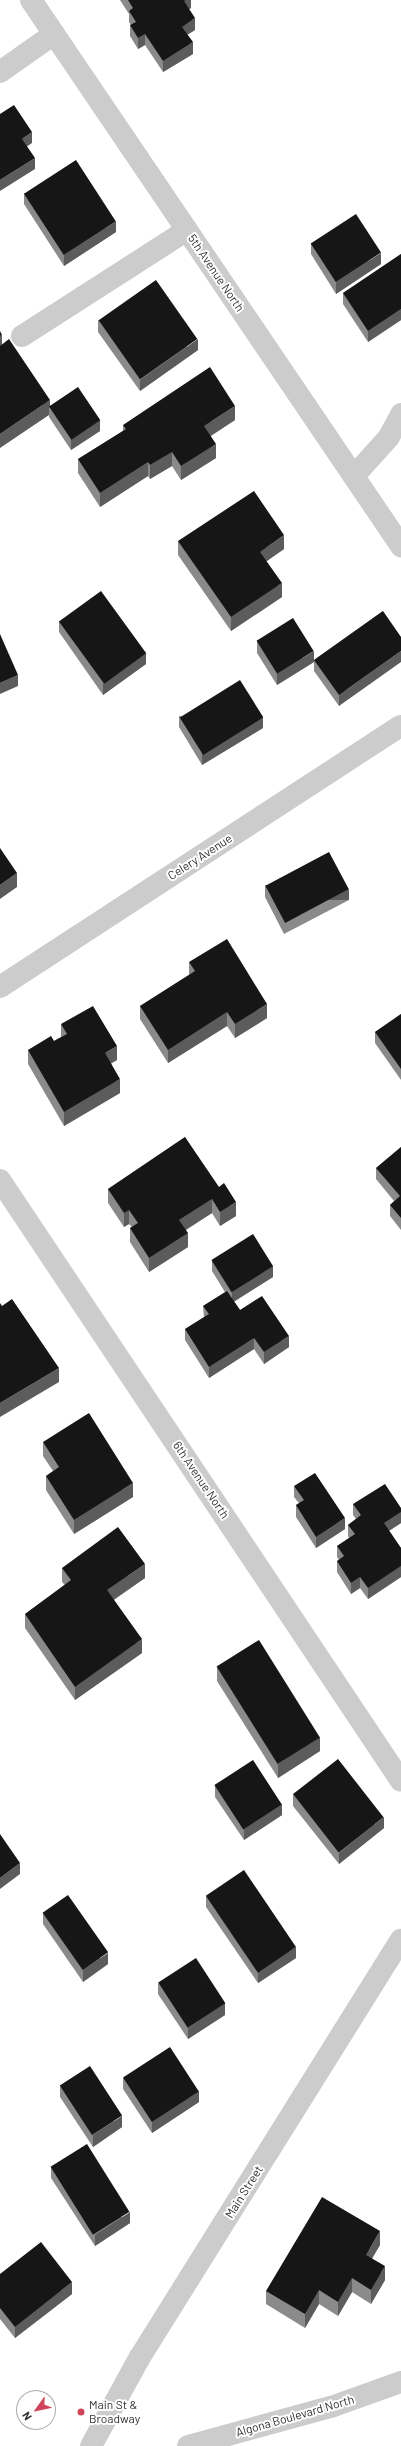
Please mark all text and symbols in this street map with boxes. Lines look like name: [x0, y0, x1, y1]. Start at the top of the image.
street label: 5th Avenue North: [185, 232, 247, 314]
street label: Celery Avenue: [165, 831, 235, 883]
street label: 6th Avenue North: [170, 1439, 232, 1521]
street label: Main Street: [222, 2163, 266, 2221]
north arrow: [16, 2390, 56, 2430]
street label: Algona Boulevard North: [234, 2392, 356, 2440]
place label: Main St & Broadway: [89, 2398, 140, 2426]
marker: Main St & Broadway: [76, 2407, 86, 2417]
text: N: [19, 2410, 34, 2423]

